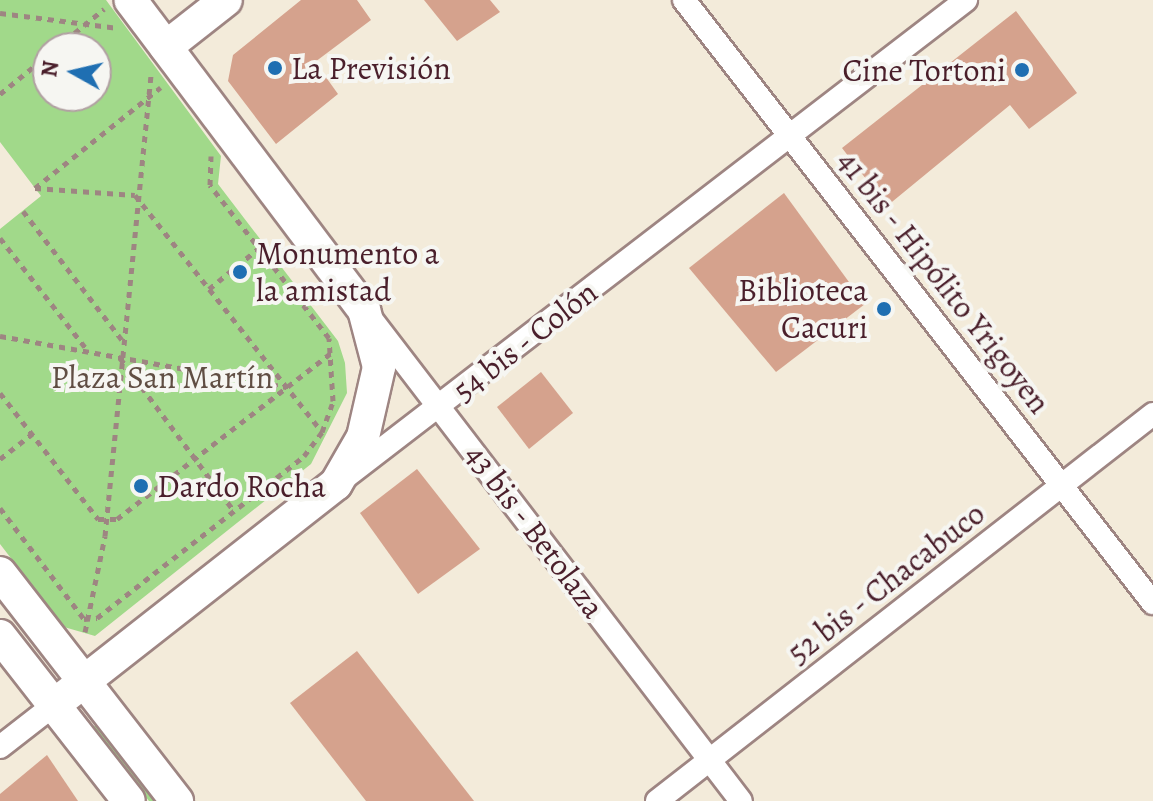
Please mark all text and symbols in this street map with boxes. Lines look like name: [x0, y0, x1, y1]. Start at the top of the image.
north arrow: [32, 32, 112, 112]
place label: La Previsión: [291, 49, 451, 87]
place label: Cine Tortoni: [843, 51, 1006, 89]
text: N: [34, 59, 66, 79]
marker: La Previsión: [266, 59, 284, 77]
marker: Cine Tortoni: [1013, 61, 1031, 79]
street label: 41 bis - Hipólito Yrigoyen: [829, 142, 1059, 422]
place label: Monumento a la amistad: [256, 235, 439, 310]
marker: Monumento a la amistad: [231, 263, 249, 281]
street label: 54 bis - Colón: [445, 272, 605, 410]
place label: Biblioteca Cacuri: [738, 272, 868, 347]
marker: Biblioteca Cacuri: [875, 300, 893, 318]
park label: Plaza San Martín: [51, 358, 273, 396]
street label: 43 bis - Betolaza: [457, 436, 613, 626]
place label: Dardo Rocha: [157, 467, 326, 505]
marker: Dardo Rocha: [132, 477, 150, 495]
street label: 52 bis - Chacabuco: [779, 494, 993, 672]

